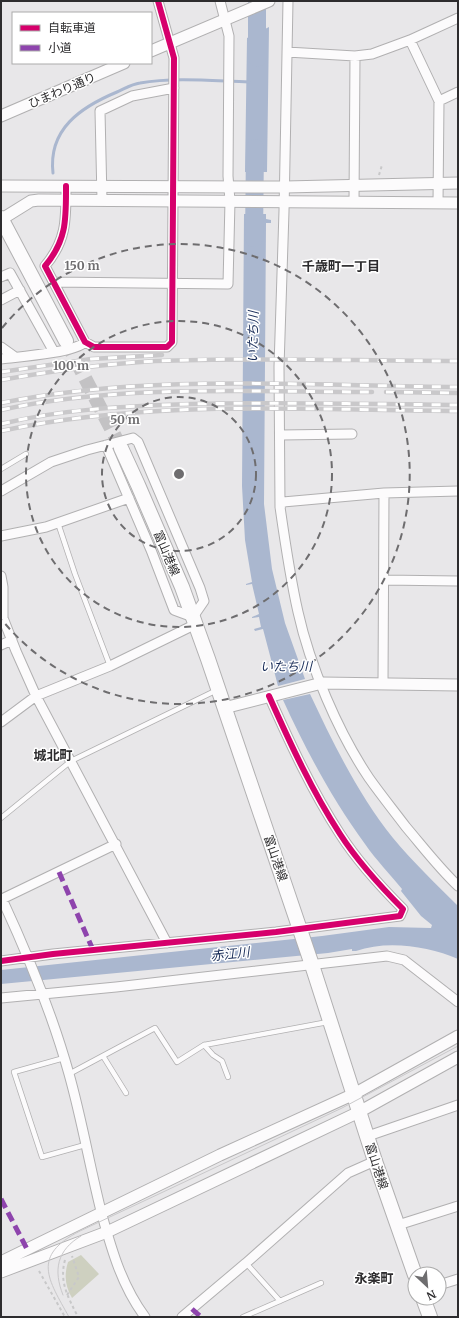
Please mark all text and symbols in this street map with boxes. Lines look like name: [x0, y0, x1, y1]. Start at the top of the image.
legend: [12, 12, 152, 64]
text: 自転車道: [48, 20, 96, 35]
text: 小道: [48, 40, 72, 55]
street label: ひまわり通り: [26, 69, 98, 111]
text: 150 m: [65, 258, 100, 273]
district label: 千歳町一丁目: [302, 258, 380, 275]
water label: いたち川: [244, 309, 262, 363]
text: 100 m: [53, 358, 89, 373]
text: 50 m: [110, 412, 140, 427]
centre of rings: [172, 467, 186, 481]
street label: 富山港線: [151, 528, 183, 578]
water label: いたち川: [260, 658, 314, 675]
district label: 城北町: [33, 747, 73, 764]
street label: 富山港線: [261, 833, 291, 883]
water label: 赤江川: [210, 943, 252, 964]
street label: 富山港線: [362, 1141, 392, 1191]
north arrow: [407, 1266, 447, 1306]
district label: 永楽町: [354, 1270, 394, 1287]
text: N: [424, 1287, 438, 1303]

